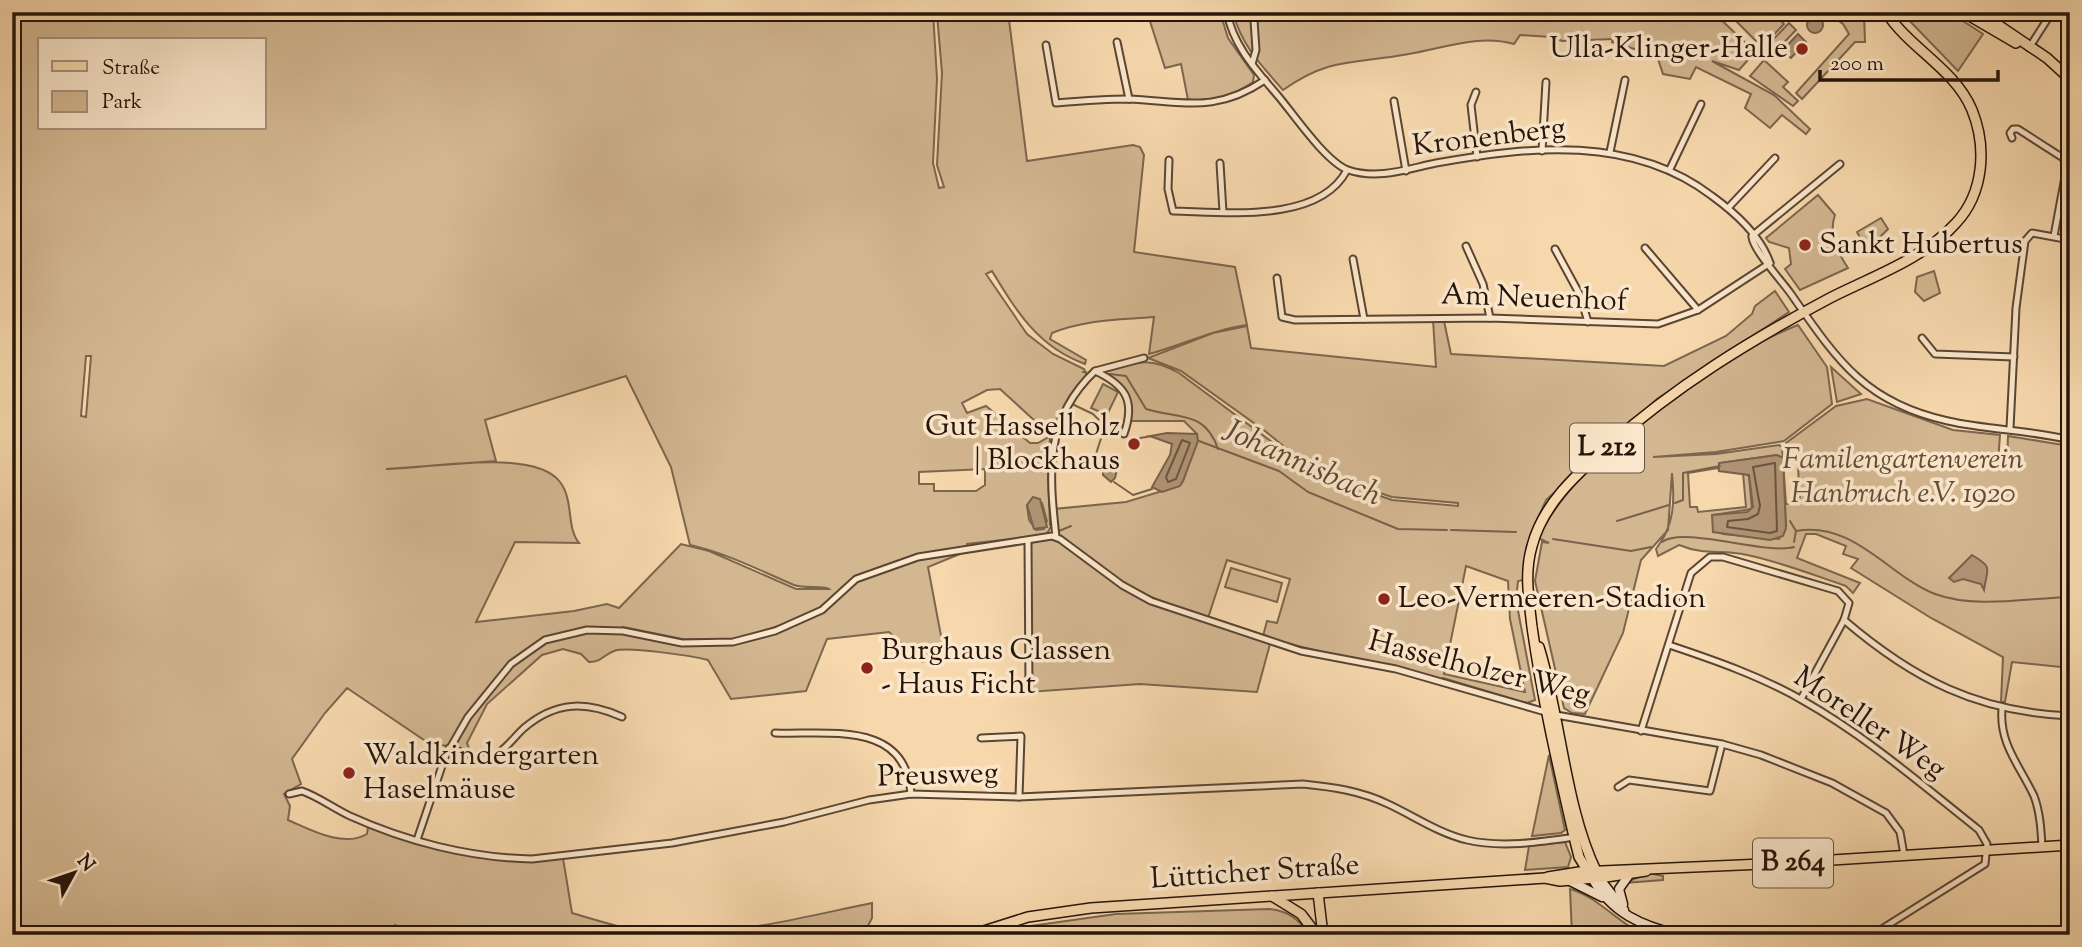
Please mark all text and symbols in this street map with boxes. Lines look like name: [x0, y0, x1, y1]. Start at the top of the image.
place label: Ulla-Klinger-Halle: [1549, 28, 1788, 71]
legend: [38, 38, 266, 130]
scale bar: [1820, 38, 1998, 82]
marker: Ulla-Klinger-Halle: [1794, 41, 1810, 57]
text: 200 m: [1830, 50, 1884, 80]
text: Straße: [102, 54, 160, 84]
text: Park: [102, 88, 143, 118]
street label: Kronenberg: [1410, 107, 1568, 169]
place label: Sankt Hubertus: [1819, 224, 2023, 267]
marker: Sankt Hubertus: [1797, 237, 1813, 253]
street label: Am Neuenhof: [1440, 274, 1629, 324]
place label: Gut Hasselholz | Blockhaus: [925, 406, 1120, 483]
water label: Johannisbach: [1215, 408, 1389, 520]
road number: L 212: [1570, 424, 1644, 472]
marker: Gut Hasselholz | Blockhaus: [1126, 436, 1142, 452]
park label: Familengartenverein Hanbruch e.V. 1920: [1782, 439, 2024, 516]
place label: Leo-Vermeeren-Stadion: [1398, 578, 1706, 621]
marker: Leo-Vermeeren-Stadion: [1376, 591, 1392, 607]
street label: Hasselholzer Weg: [1364, 621, 1594, 717]
place label: Burghaus Classen - Haus Ficht: [881, 630, 1112, 707]
street label: Moreller Weg: [1784, 657, 1954, 791]
marker: Burghaus Classen - Haus Ficht: [859, 660, 875, 676]
place label: Waldkindergarten Haselmäuse: [363, 735, 599, 812]
street label: Preusweg: [877, 752, 999, 800]
marker: Waldkindergarten Haselmäuse: [341, 765, 357, 781]
north arrow: [38, 838, 108, 908]
road number: B 264: [1753, 838, 1833, 888]
street label: Lütticher Straße: [1149, 844, 1361, 902]
text: N: [70, 849, 100, 878]

